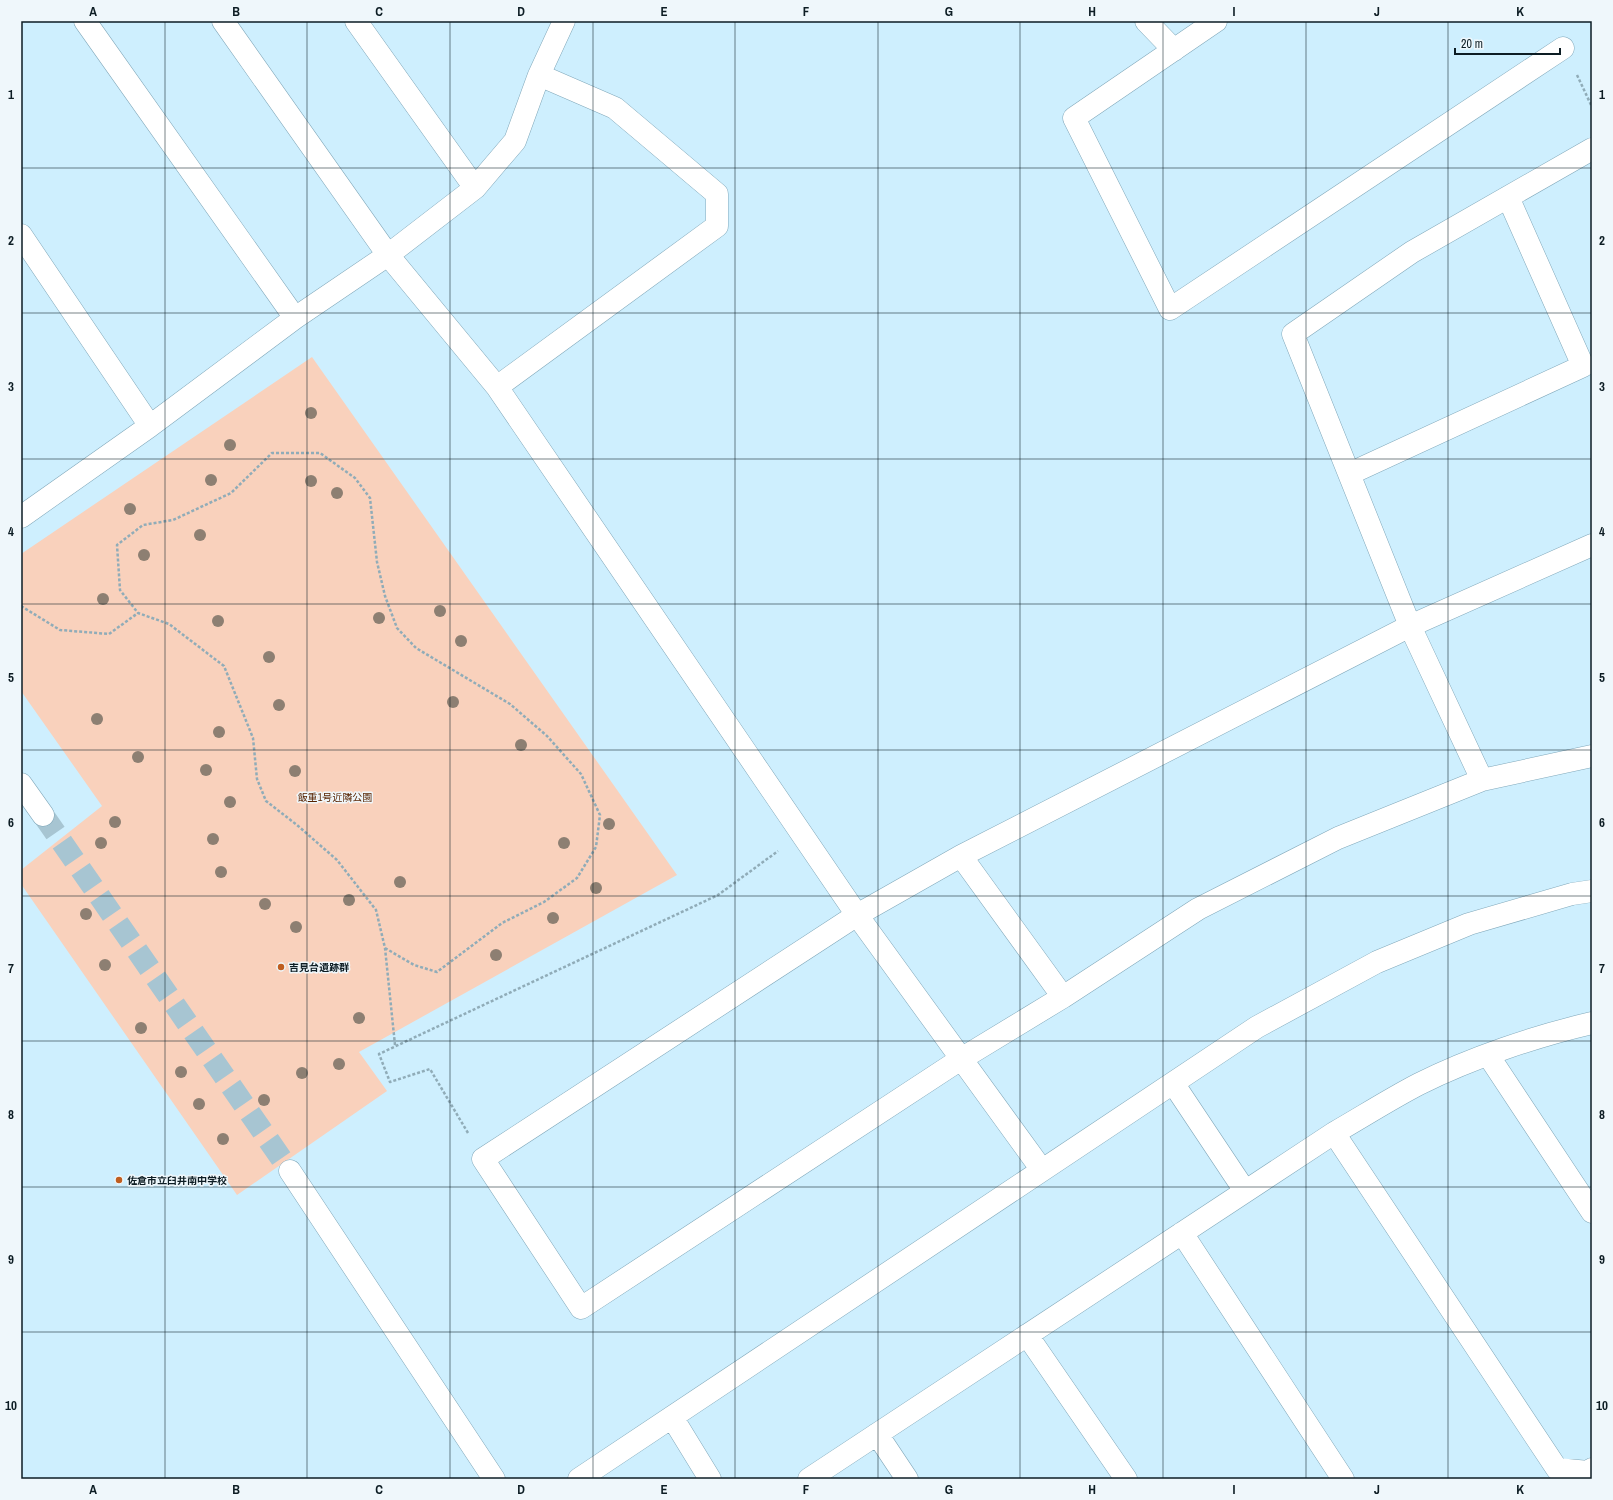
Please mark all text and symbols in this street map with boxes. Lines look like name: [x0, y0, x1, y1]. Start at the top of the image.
text: A: [89, 3, 97, 20]
text: B: [232, 3, 240, 20]
text: C: [375, 3, 383, 20]
text: D: [517, 3, 525, 20]
text: E: [660, 3, 668, 20]
text: F: [803, 3, 810, 20]
text: G: [945, 3, 953, 20]
text: H: [1088, 3, 1096, 20]
text: I: [1233, 3, 1236, 20]
text: J: [1374, 3, 1380, 20]
text: K: [1516, 3, 1524, 20]
scale bar: [1455, 30, 1560, 56]
text: 20 m: [1461, 36, 1483, 52]
text: 1: [8, 86, 14, 103]
text: 1: [1599, 86, 1605, 103]
text: 2: [8, 232, 14, 249]
text: 2: [1599, 232, 1605, 249]
text: 3: [8, 378, 14, 395]
text: 3: [1599, 378, 1605, 395]
text: 4: [8, 523, 14, 540]
text: 4: [1599, 523, 1605, 540]
text: 5: [8, 669, 14, 686]
text: 5: [1599, 669, 1605, 686]
park label: 飯重1号近隣公園: [298, 791, 372, 804]
text: 6: [8, 814, 14, 831]
text: 6: [1599, 814, 1605, 831]
text: 7: [8, 960, 14, 977]
text: 7: [1599, 960, 1605, 977]
place label: 吉見台遺跡群: [289, 961, 349, 974]
marker: 吉見台遺跡群: [276, 962, 286, 972]
text: 8: [8, 1106, 14, 1123]
text: 8: [1599, 1106, 1605, 1123]
place label: 佐倉市立臼井南中学校: [127, 1174, 227, 1187]
marker: 佐倉市立臼井南中学校: [114, 1175, 124, 1185]
text: 9: [8, 1251, 14, 1268]
text: 9: [1599, 1251, 1605, 1268]
text: 10: [5, 1397, 17, 1414]
text: 10: [1596, 1397, 1608, 1414]
text: A: [89, 1481, 97, 1498]
text: B: [232, 1481, 240, 1498]
text: C: [375, 1481, 383, 1498]
text: D: [517, 1481, 525, 1498]
text: E: [660, 1481, 668, 1498]
text: F: [803, 1481, 810, 1498]
text: G: [945, 1481, 953, 1498]
text: H: [1088, 1481, 1096, 1498]
text: I: [1233, 1481, 1236, 1498]
text: J: [1374, 1481, 1380, 1498]
text: K: [1516, 1481, 1524, 1498]

